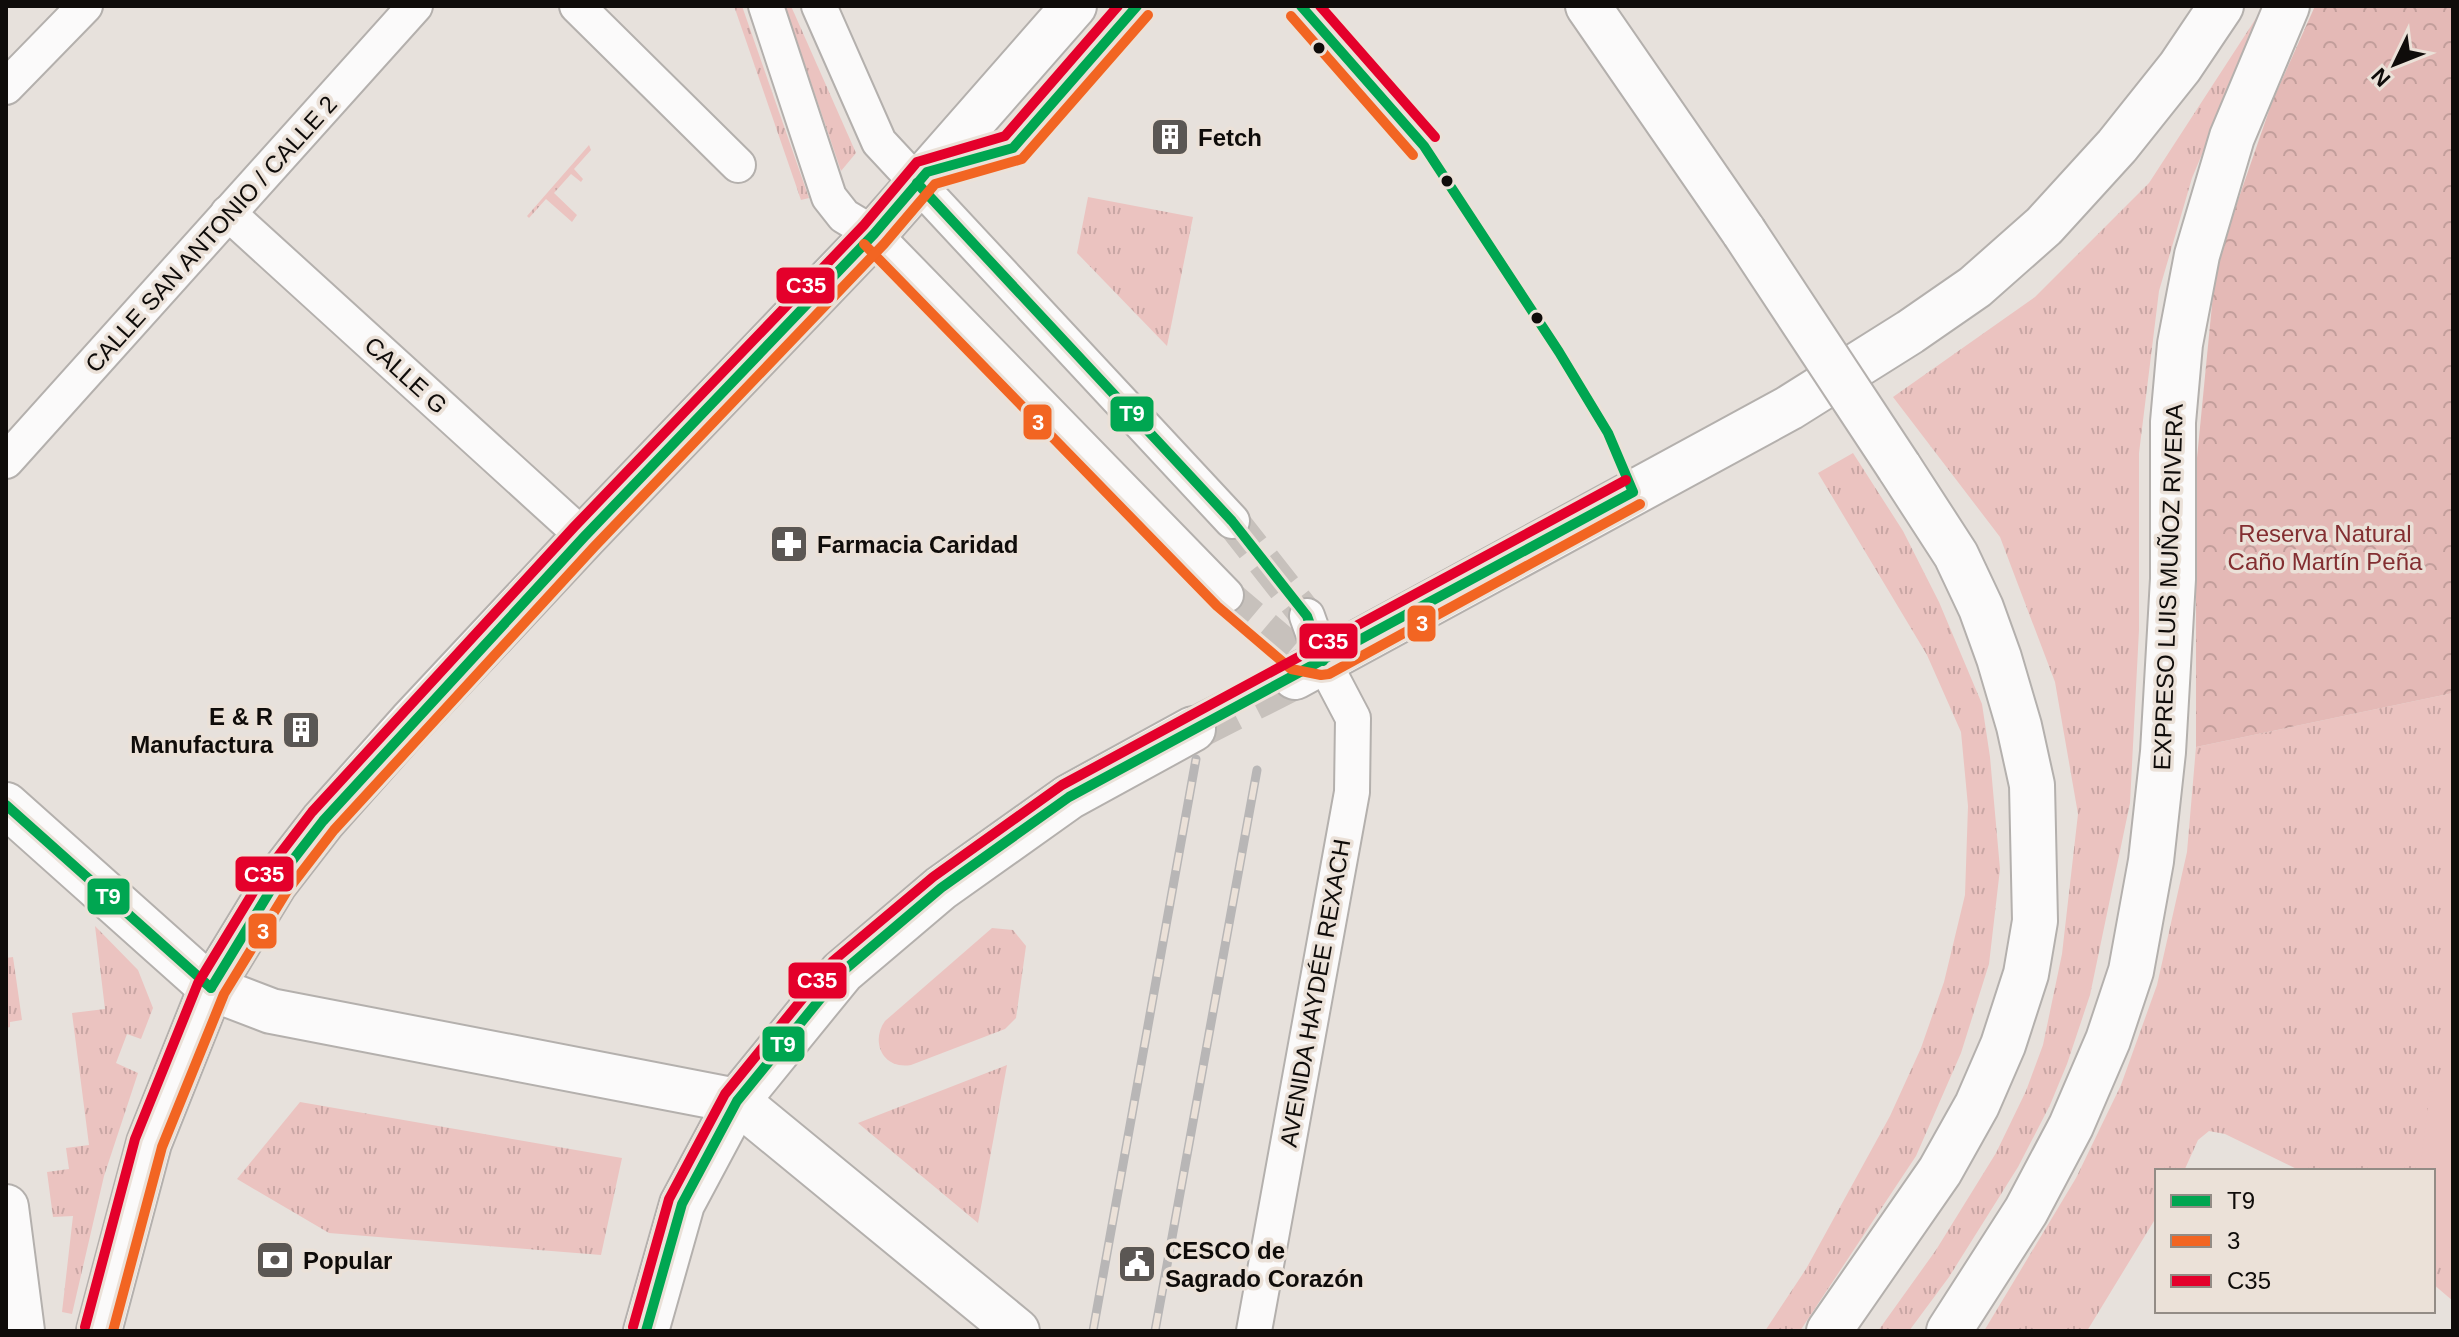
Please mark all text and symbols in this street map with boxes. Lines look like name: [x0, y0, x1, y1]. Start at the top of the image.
north arrow: [2355, 24, 2435, 104]
unlabelled marker: [1311, 40, 1327, 56]
text: N: [2366, 63, 2395, 92]
street label: CALLE SAN ANTONIO / CALLE 2: [80, 90, 342, 378]
building icon: Fetch: [1149, 116, 1191, 158]
place label: Fetch: [1198, 124, 1262, 151]
unlabelled marker: [1439, 173, 1455, 189]
line badge: C35: [775, 266, 836, 305]
text: C35: [786, 273, 826, 298]
unlabelled marker: [1529, 310, 1545, 326]
street label: CALLE G: [359, 331, 453, 419]
line badge: T9: [1109, 395, 1155, 433]
text: T9: [1119, 401, 1145, 426]
line badge: 3: [1022, 403, 1053, 441]
street label: EXPRESO LUIS MUÑOZ RIVERA: [2148, 403, 2188, 771]
text: 3: [1032, 410, 1044, 435]
park label: Reserva Natural Caño Martín Peña: [2228, 520, 2423, 575]
pharmacy icon: Farmacia Caridad: [768, 523, 810, 565]
place label: Farmacia Caridad: [817, 531, 1018, 558]
line badge: 3: [1406, 604, 1437, 643]
text: 3: [1416, 611, 1428, 636]
line badge: C35: [1298, 622, 1359, 660]
text: C35: [1308, 629, 1348, 654]
place label: E & R Manufactura: [130, 703, 274, 758]
building icon: E & R Manufactura: [280, 709, 322, 751]
street label: AVENIDA HAYDÉE REXACH: [1275, 837, 1355, 1149]
line badge: C35: [234, 855, 295, 893]
text: C35: [244, 862, 284, 887]
line badge: T9: [86, 877, 131, 916]
text: T9: [95, 884, 121, 909]
line badge: 3: [247, 912, 278, 950]
text: 3: [257, 919, 269, 944]
line badge: C35: [787, 961, 848, 1000]
text: C35: [797, 968, 837, 993]
line badge: T9: [761, 1025, 806, 1063]
text: T9: [770, 1032, 796, 1057]
legend: [2155, 1169, 2435, 1313]
text: T9: [2227, 1187, 2255, 1214]
text: 3: [2227, 1227, 2240, 1254]
place label: CESCO de Sagrado Corazón: [1165, 1237, 1364, 1292]
bank icon: Popular: [254, 1239, 296, 1281]
public building icon: CESCO de Sagrado Corazón: [1116, 1243, 1158, 1285]
place label: Popular: [303, 1247, 392, 1274]
text: C35: [2227, 1267, 2271, 1294]

